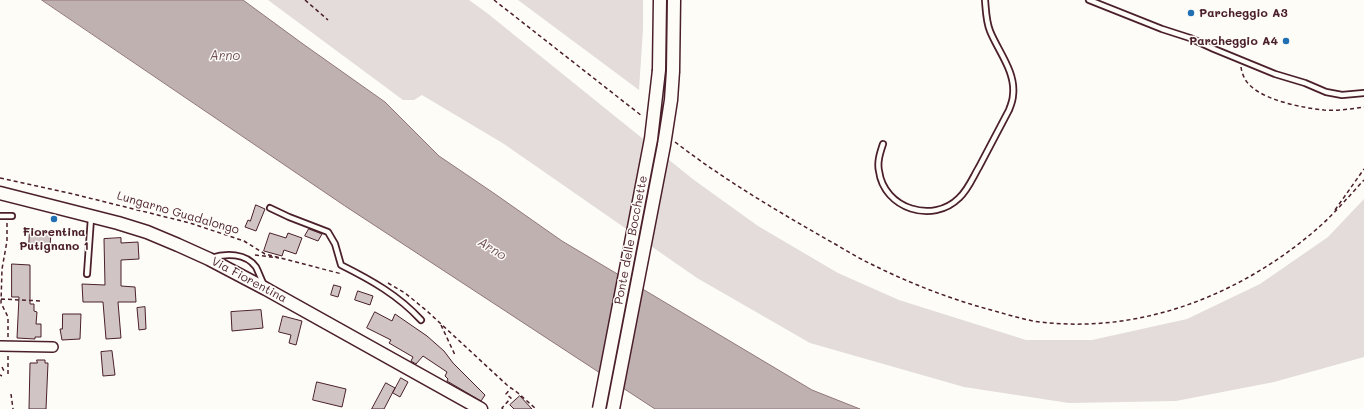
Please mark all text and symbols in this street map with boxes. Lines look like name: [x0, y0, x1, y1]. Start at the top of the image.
place label: Parcheggio A3: [1199, 6, 1288, 20]
marker: Parcheggio A3: [1186, 8, 1196, 18]
place label: Parcheggio A4: [1189, 34, 1278, 48]
marker: Parcheggio A4: [1281, 36, 1291, 46]
water label: Arno: [210, 48, 240, 64]
street label: Ponte delle Bocchette: [611, 174, 651, 306]
street label: Lungarno Guadalongo: [115, 189, 241, 237]
marker: Fiorentina Putignano 1: [49, 214, 59, 224]
place label: Fiorentina Putignano 1: [19, 225, 89, 253]
water label: Arno: [475, 234, 509, 264]
street label: Via Fiorentina: [209, 254, 289, 306]

